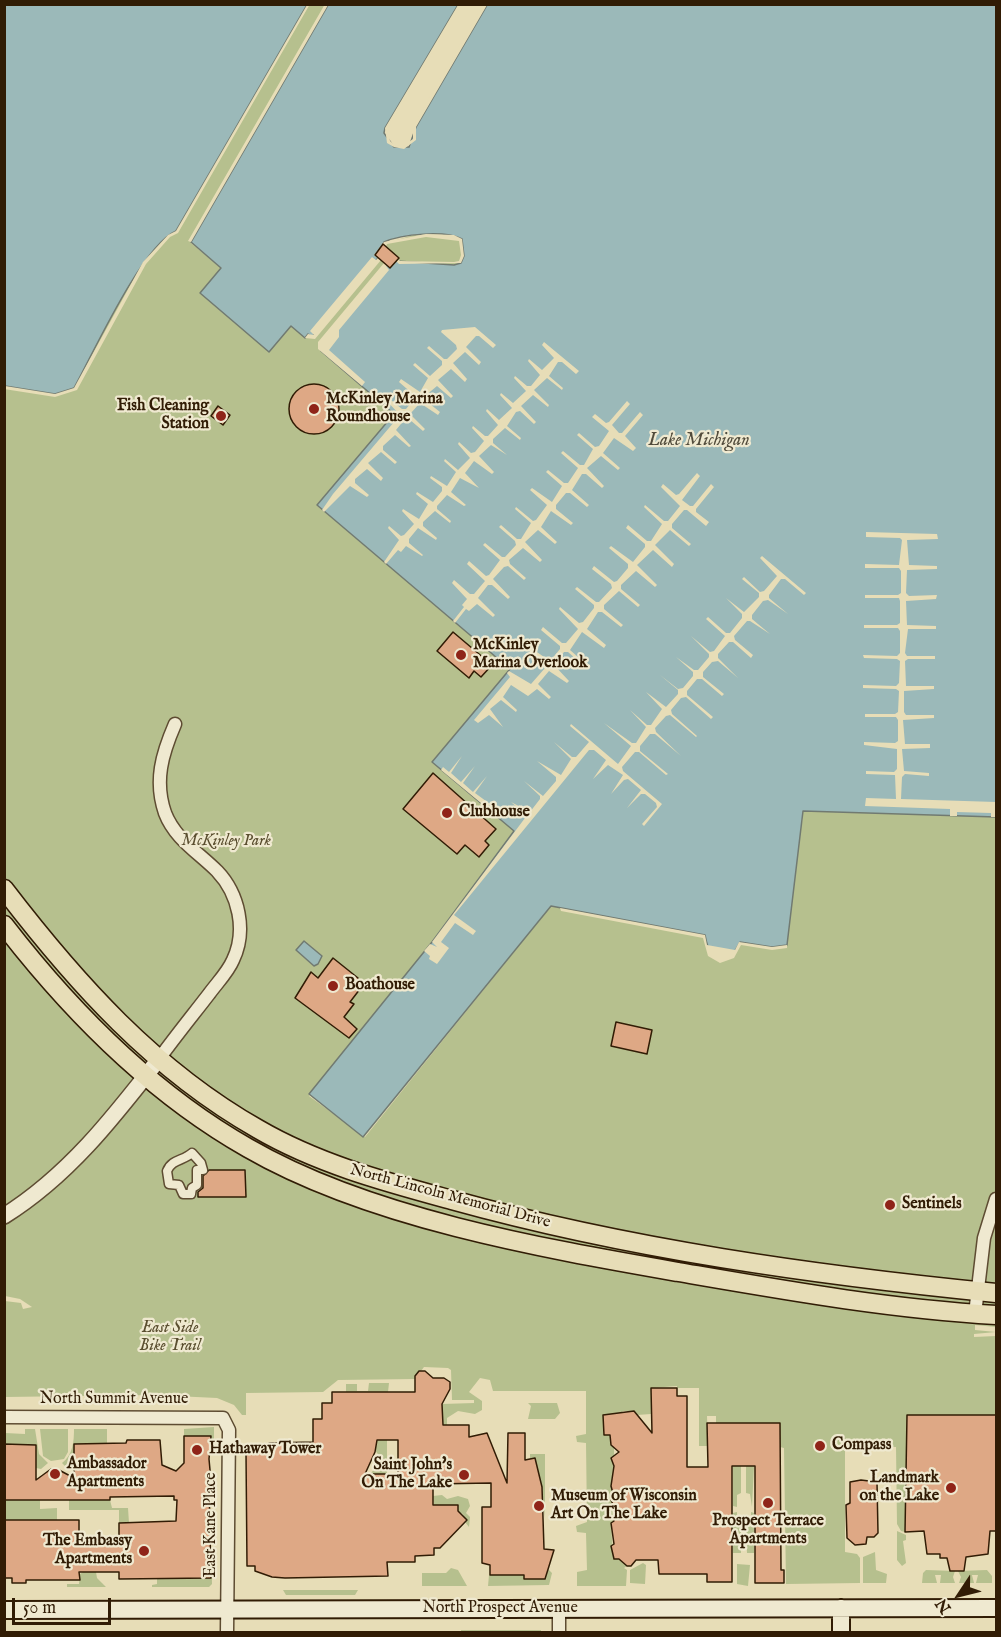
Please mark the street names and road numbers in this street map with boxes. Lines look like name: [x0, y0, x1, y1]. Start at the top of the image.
street label: North Lincoln Memorial Drive: [348, 1161, 552, 1233]
street label: North Summit Avenue: [40, 1390, 188, 1410]
street label: East Kane Place: [202, 1472, 222, 1578]
street label: North Prospect Avenue: [422, 1599, 578, 1619]

